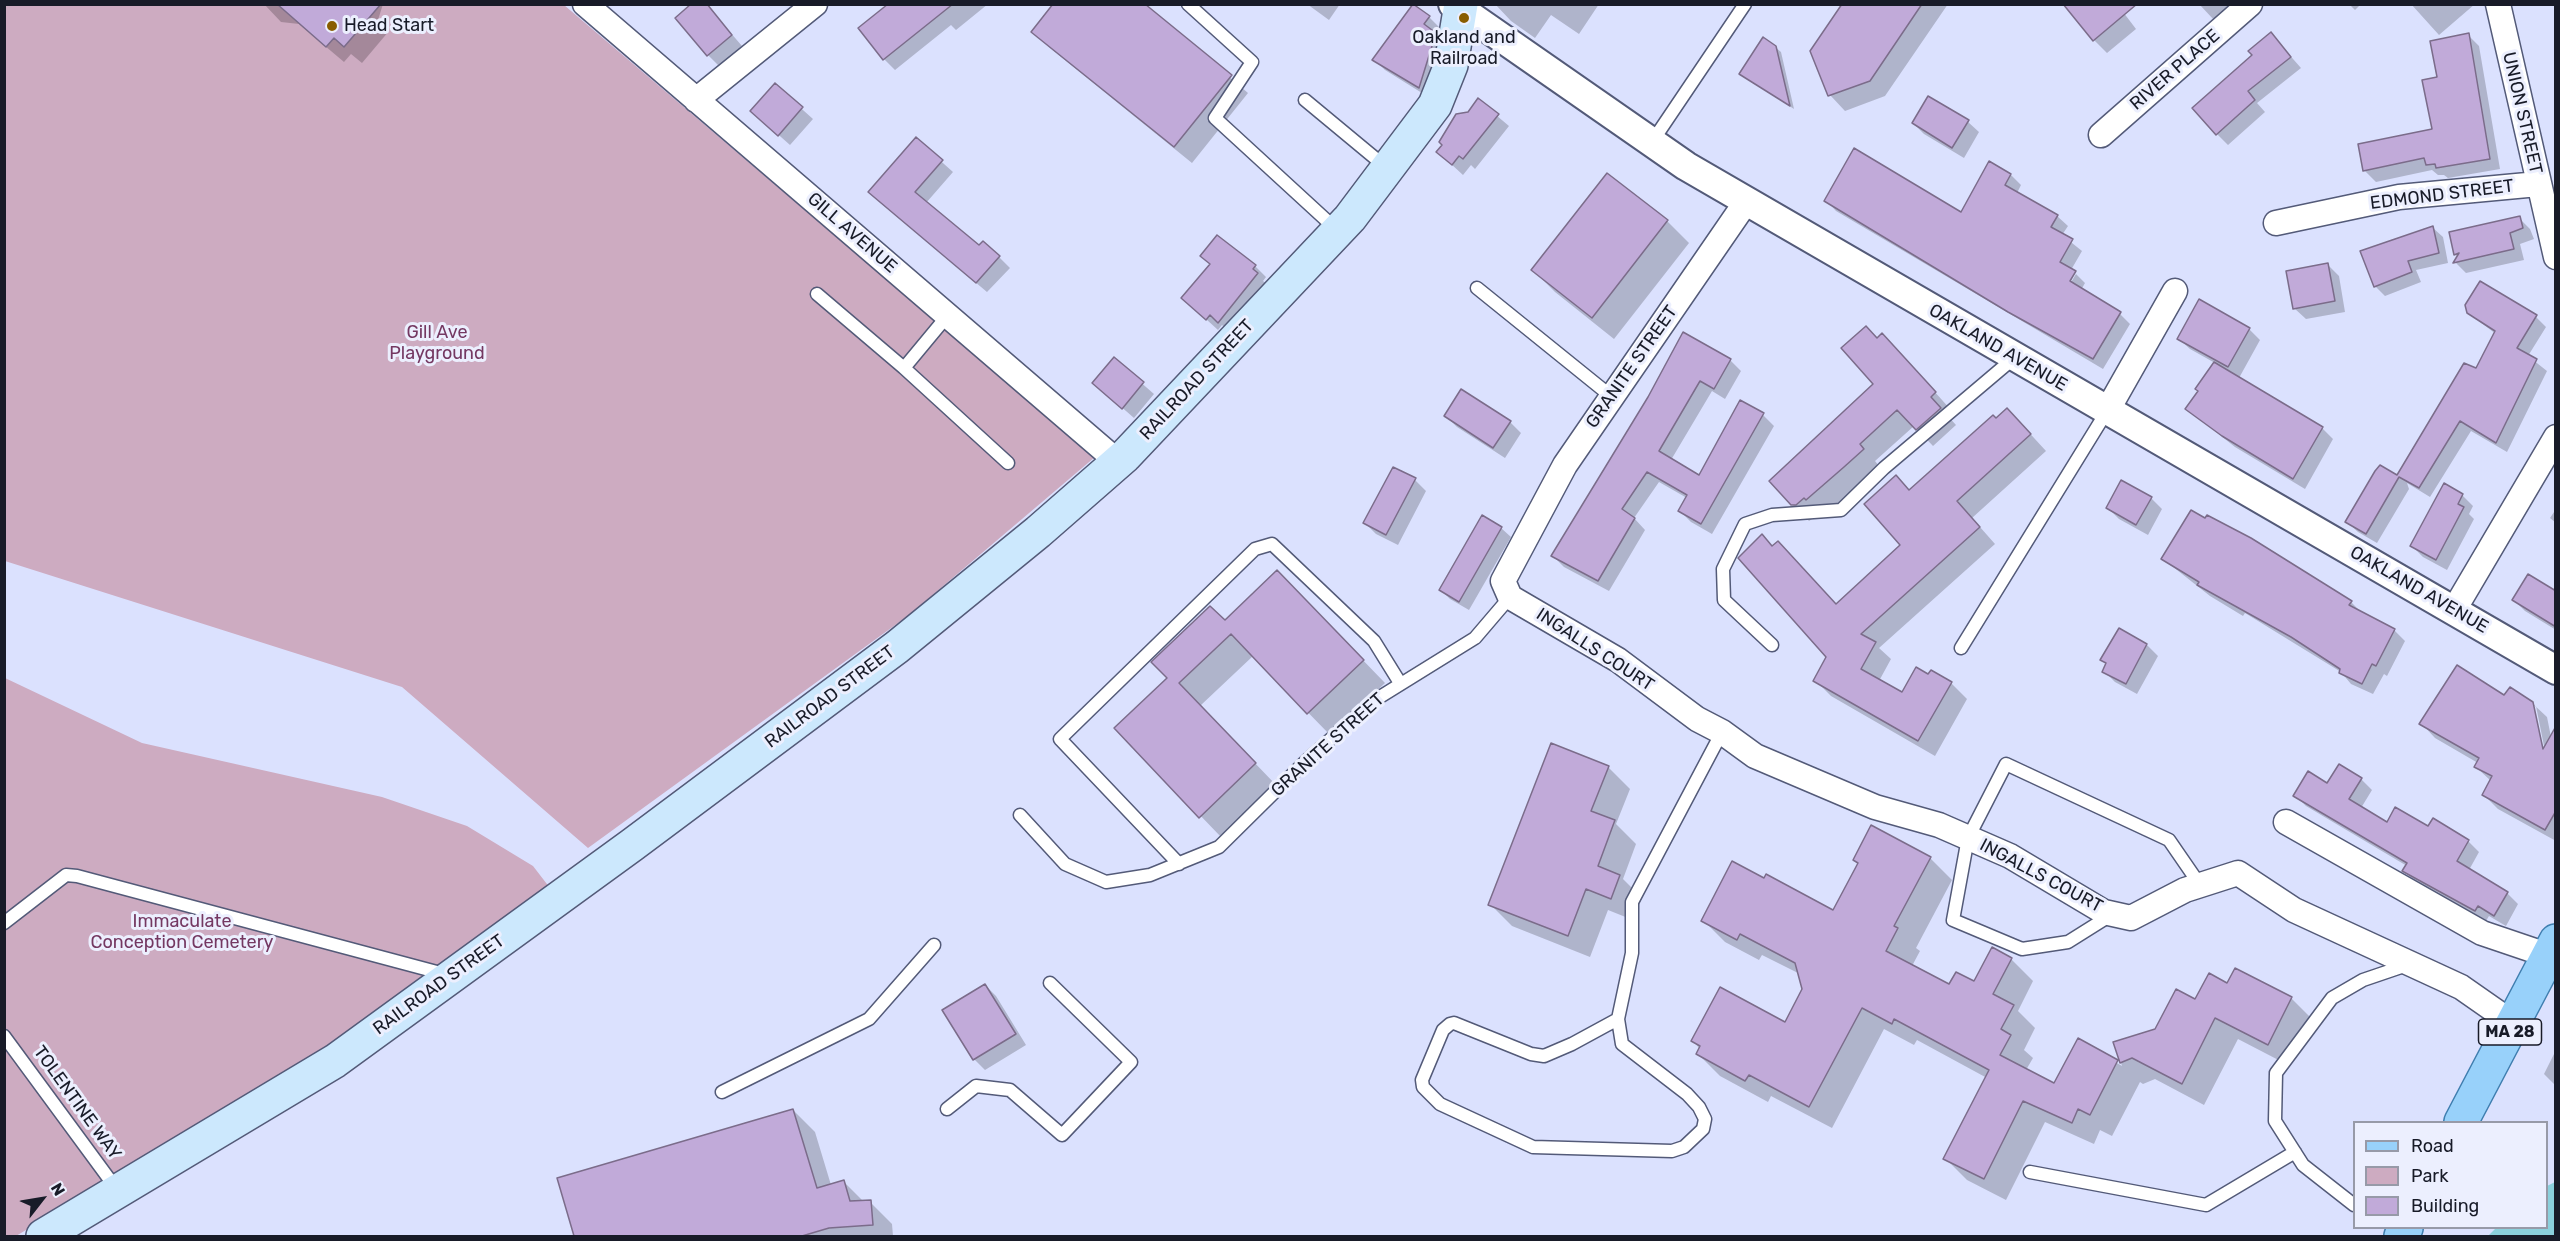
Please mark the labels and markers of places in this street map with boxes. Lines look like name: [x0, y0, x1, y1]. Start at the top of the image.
marker: Oakland and Railroad: [1457, 11, 1471, 25]
place label: Head Start: [344, 15, 434, 37]
marker: Head Start: [325, 19, 339, 33]
place label: Oakland and Railroad: [1412, 27, 1516, 70]

